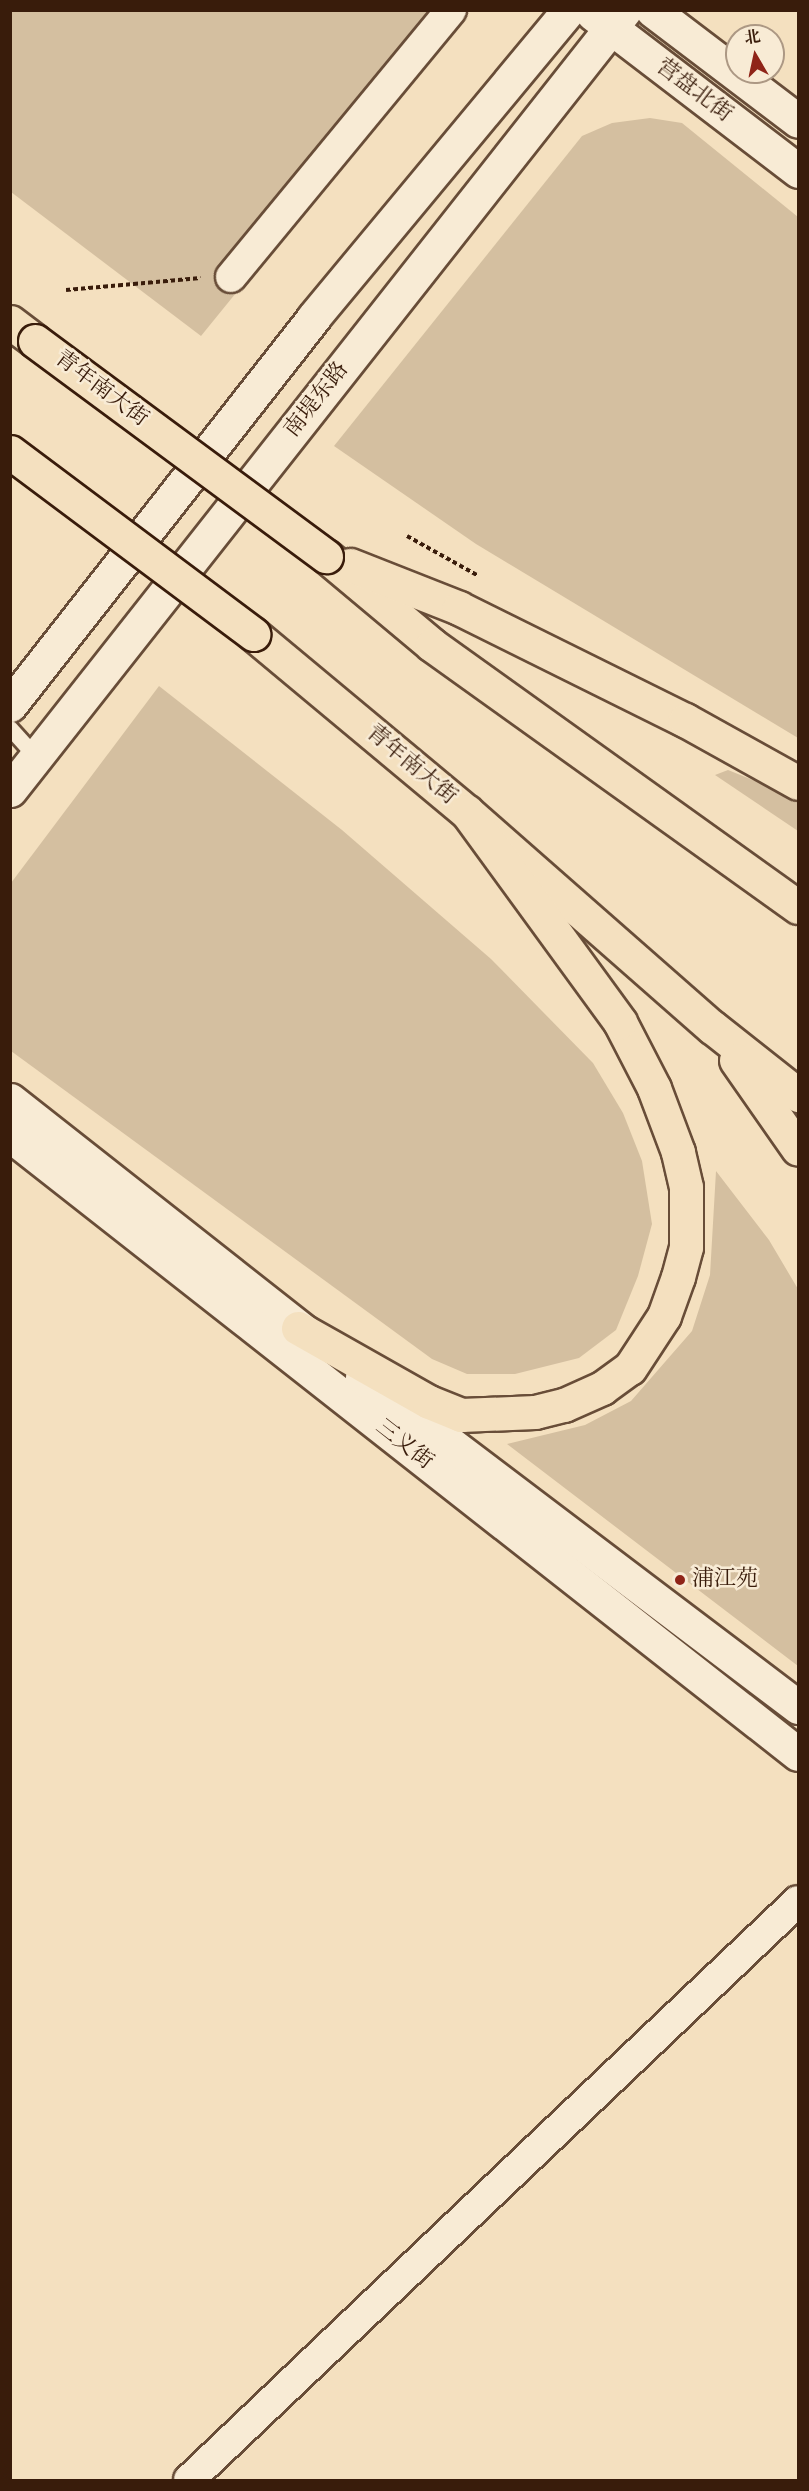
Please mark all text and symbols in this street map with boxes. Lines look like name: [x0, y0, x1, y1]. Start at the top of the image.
north arrow: [725, 24, 785, 84]
text: 北: [743, 29, 762, 47]
street label: 营盘北街: [651, 54, 737, 128]
street label: 青年南大街: [49, 345, 153, 433]
street label: 南堤东路: [280, 357, 354, 443]
street label: 青年南大街: [360, 720, 462, 810]
street label: 三义街: [370, 1414, 438, 1476]
place label: 浦江苑: [692, 1567, 758, 1593]
marker: 浦江苑: [673, 1573, 687, 1587]

